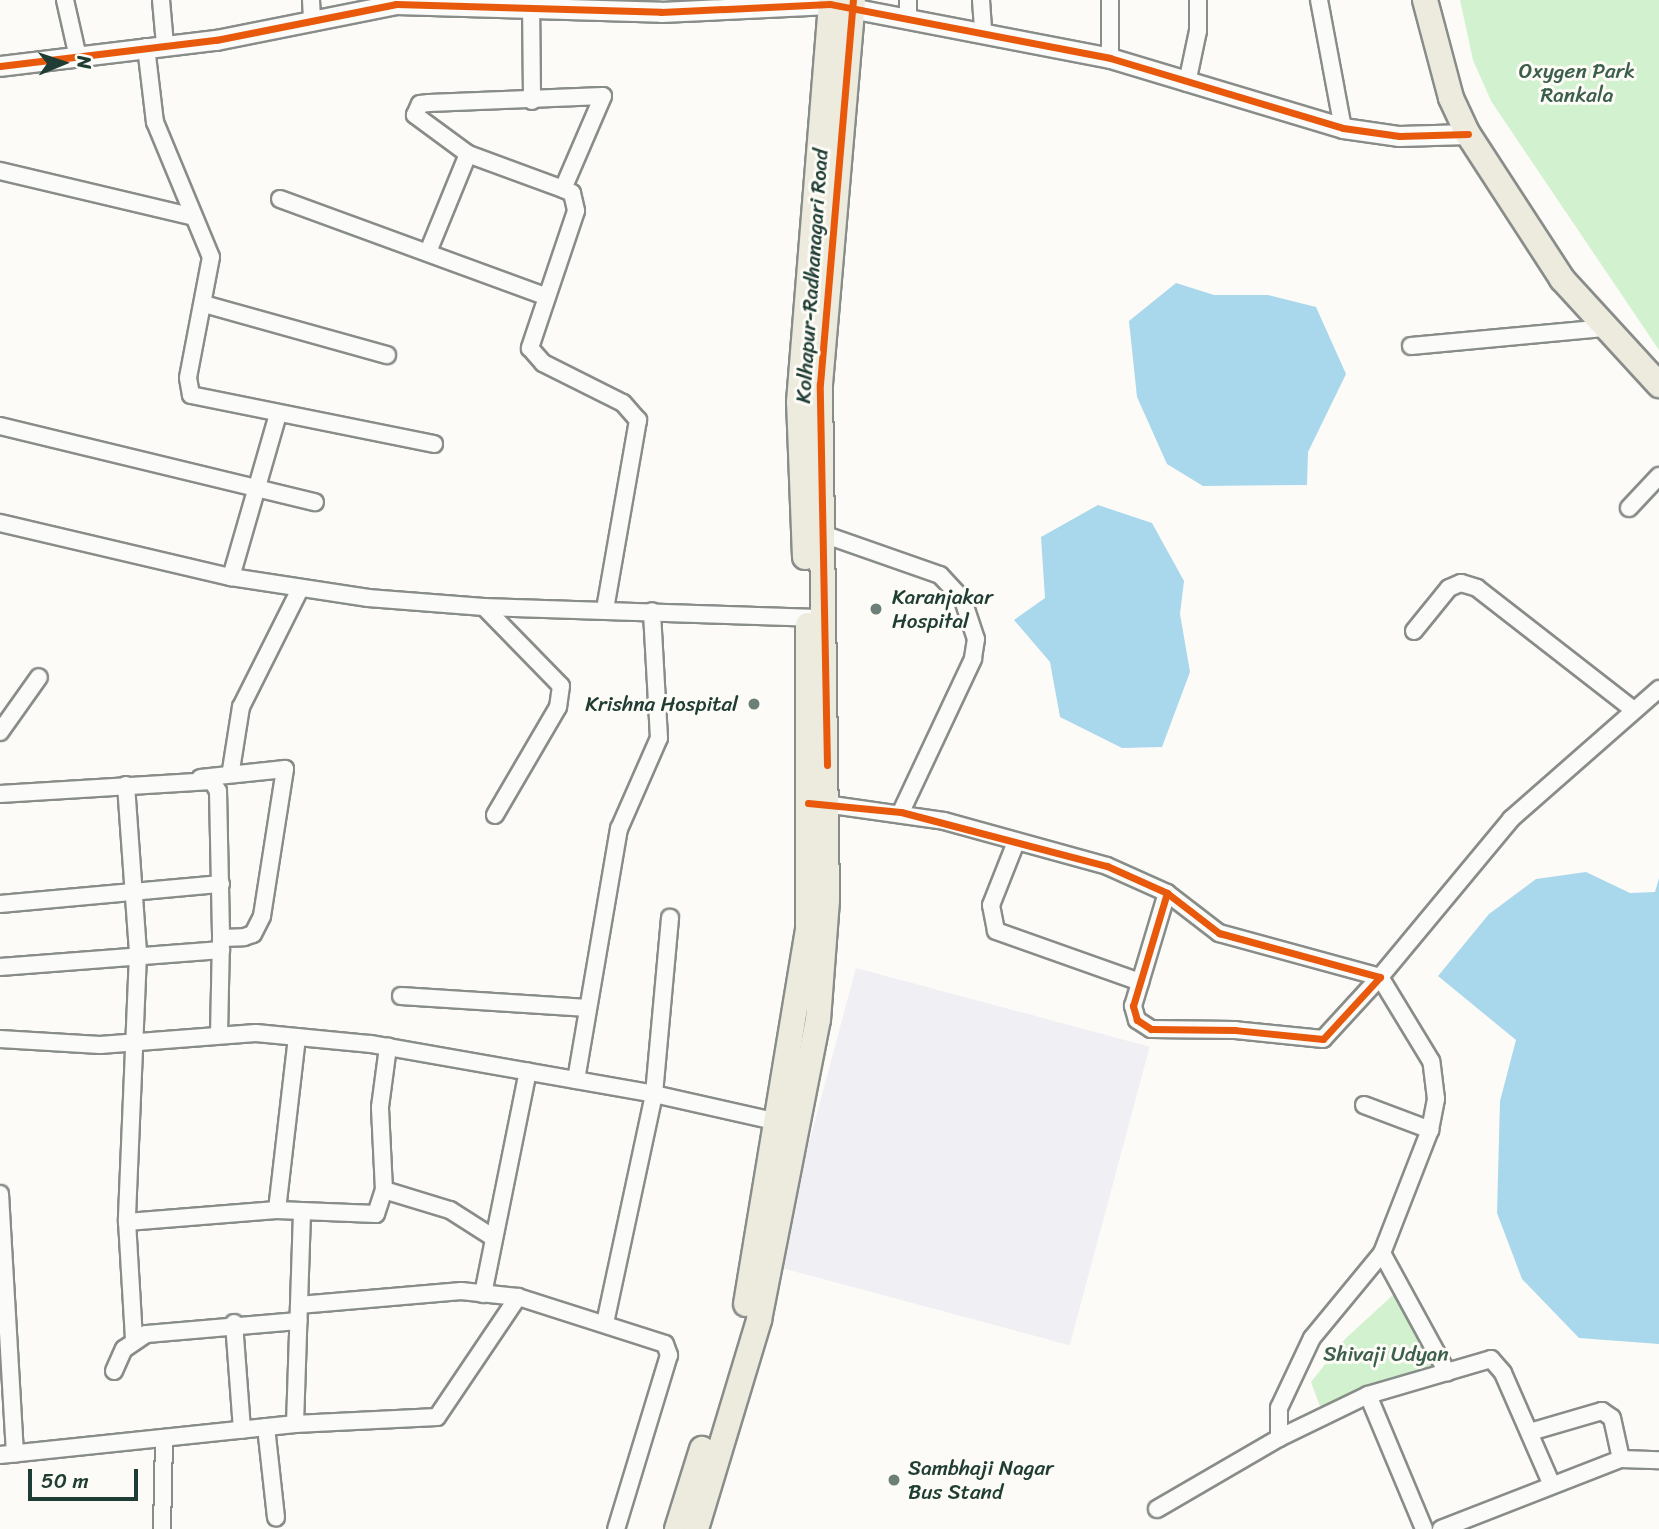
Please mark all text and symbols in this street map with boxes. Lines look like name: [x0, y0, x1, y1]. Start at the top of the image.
north arrow: [28, 28, 98, 98]
text: N: [68, 55, 101, 69]
park label: Oxygen Park Rankala: [1519, 58, 1635, 108]
street label: Kolhapur-Radhanagari Road: [791, 148, 833, 404]
place label: Karanjakar Hospital: [892, 584, 993, 634]
marker: Karanjakar Hospital: [866, 599, 886, 619]
place label: Krishna Hospital: [586, 691, 738, 717]
marker: Krishna Hospital: [744, 694, 764, 714]
park label: Shivaji Udyan: [1323, 1341, 1449, 1367]
place label: Sambhaji Nagar Bus Stand: [908, 1455, 1054, 1505]
scale bar: [32, 1456, 142, 1500]
text: 50 m: [41, 1462, 89, 1500]
marker: Sambhaji Nagar Bus Stand: [886, 1472, 902, 1488]

